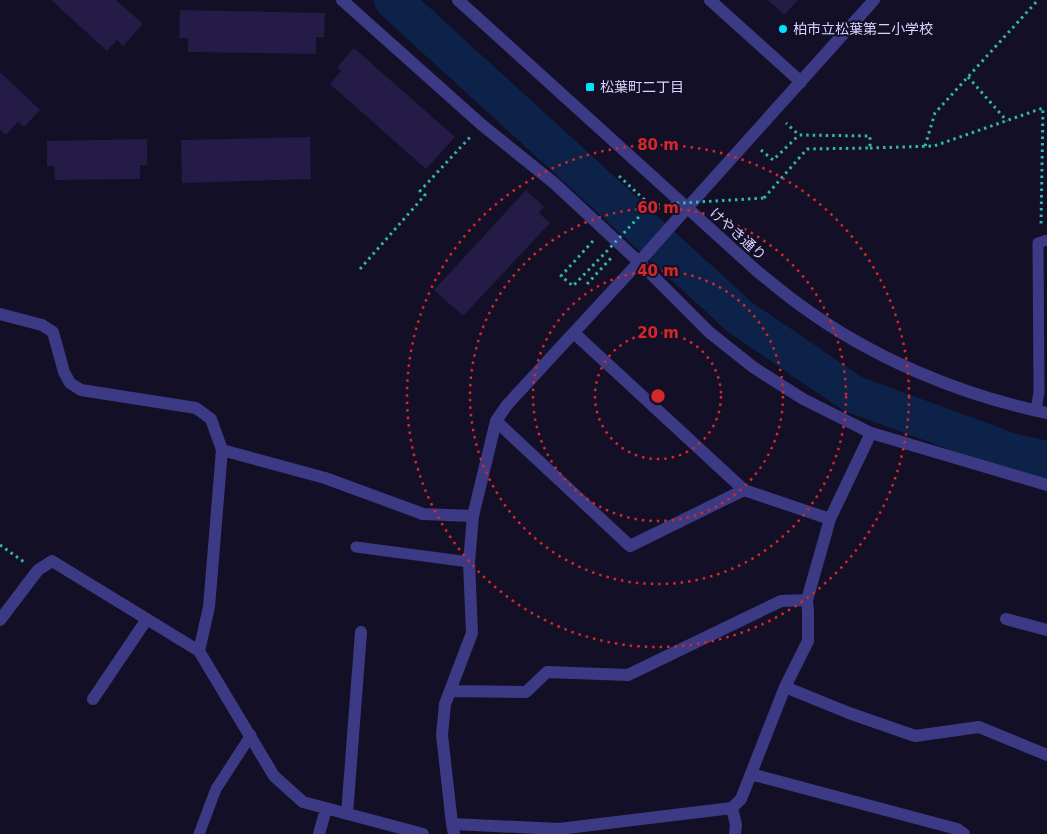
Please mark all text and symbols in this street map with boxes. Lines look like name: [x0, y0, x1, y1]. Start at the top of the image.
place label: 柏市立松葉第二小学校: [793, 21, 933, 37]
marker: 柏市立松葉第二小学校: [777, 23, 789, 35]
place label: 松葉町二丁目: [600, 79, 684, 95]
marker: 松葉町二丁目: [584, 81, 596, 93]
text: 80 m: [637, 136, 679, 154]
text: 60 m: [637, 199, 679, 217]
street label: けやき通り: [707, 205, 769, 263]
text: 40 m: [637, 262, 679, 280]
text: 20 m: [637, 324, 679, 342]
centre of rings: [649, 387, 667, 405]

